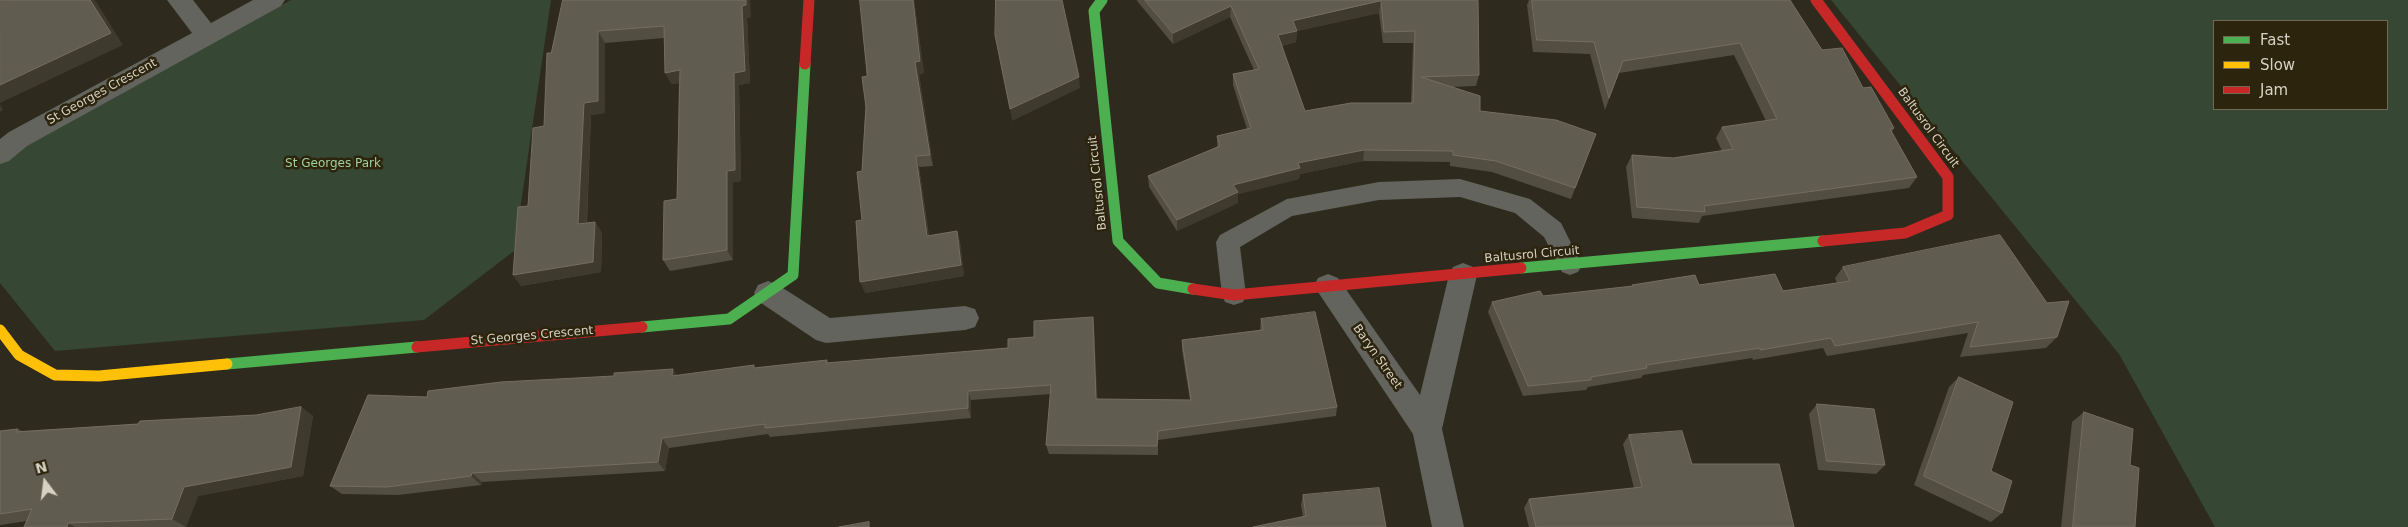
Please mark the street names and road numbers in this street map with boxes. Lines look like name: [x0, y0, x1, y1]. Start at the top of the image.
street label: St Georges Crescent: [45, 56, 159, 128]
street label: Baltusrol Circuit: [1894, 85, 1962, 171]
street label: Baltusrol Circuit: [1086, 135, 1110, 231]
street label: Baltusrol Circuit: [1484, 244, 1580, 266]
street label: Baryn Street: [1349, 322, 1405, 392]
street label: St Georges Crescent: [470, 323, 594, 349]

